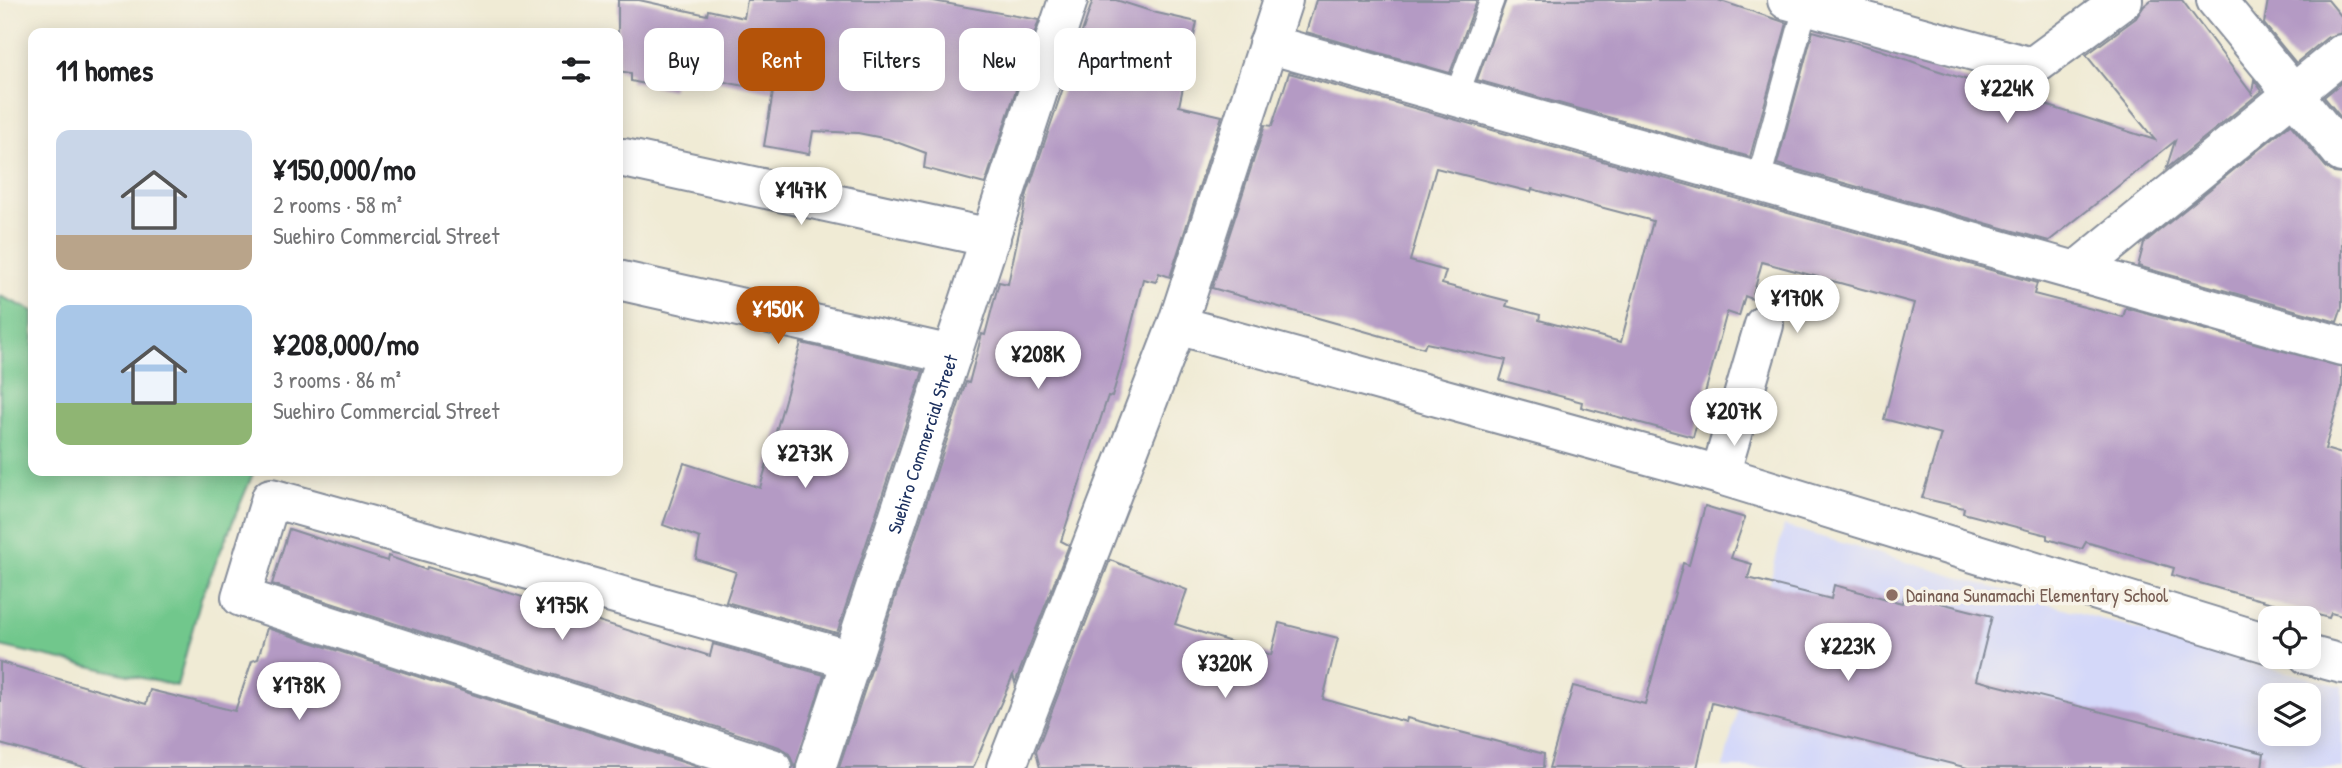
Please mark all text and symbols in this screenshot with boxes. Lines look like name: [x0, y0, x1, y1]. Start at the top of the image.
chip: Buy: [644, 28, 724, 91]
chip: Rent: [738, 28, 825, 91]
chip: Filters: [839, 28, 945, 91]
chip: New: [959, 28, 1040, 91]
chip: Apartment: [1054, 28, 1196, 91]
text: 11 homes: [56, 50, 153, 90]
icon: filters: [557, 51, 595, 89]
pin: ¥224K: [1958, 66, 2056, 125]
text: ¥224K: [1981, 72, 2033, 103]
text: ¥150,000/mo: [273, 149, 416, 189]
icon: home: [112, 158, 196, 242]
pin: ¥147K: [752, 168, 850, 227]
text: ¥147K: [775, 174, 827, 205]
text: 2 rooms · 58 m²: [273, 189, 402, 220]
text: Suehiro Commercial Street: [273, 220, 499, 251]
pin: ¥170K: [1748, 276, 1846, 335]
text: ¥170K: [1771, 282, 1823, 313]
pin: ¥150K: [729, 286, 827, 346]
text: ¥150K: [752, 293, 804, 324]
text: ¥208,000/mo: [273, 324, 419, 364]
pin: ¥208K: [989, 332, 1087, 391]
icon: home: [112, 333, 196, 417]
text: ¥208K: [1011, 338, 1065, 369]
street label: Suehiro Commercial Street: [881, 351, 964, 537]
text: 3 rooms · 86 m²: [273, 364, 401, 395]
pin: ¥207K: [1685, 388, 1783, 448]
text: Suehiro Commercial Street: [273, 395, 499, 426]
text: ¥207K: [1706, 395, 1762, 426]
pin: ¥273K: [756, 430, 854, 490]
text: ¥273K: [777, 437, 833, 468]
pin: ¥175K: [513, 582, 611, 642]
place label: Dainana Sunamachi Elementary School: [1906, 582, 2169, 608]
marker: Dainana Sunamachi Elementary School: [1884, 587, 1900, 603]
text: ¥175K: [536, 589, 588, 620]
map controls: [2258, 606, 2321, 746]
button: locate: [2258, 606, 2321, 669]
pin: ¥223K: [1799, 624, 1897, 683]
text: ¥223K: [1821, 630, 1875, 661]
pin: ¥320K: [1176, 640, 1274, 700]
text: ¥320K: [1198, 647, 1252, 678]
pin: ¥178K: [250, 662, 348, 722]
text: ¥178K: [273, 669, 325, 700]
button: layers: [2258, 683, 2321, 746]

